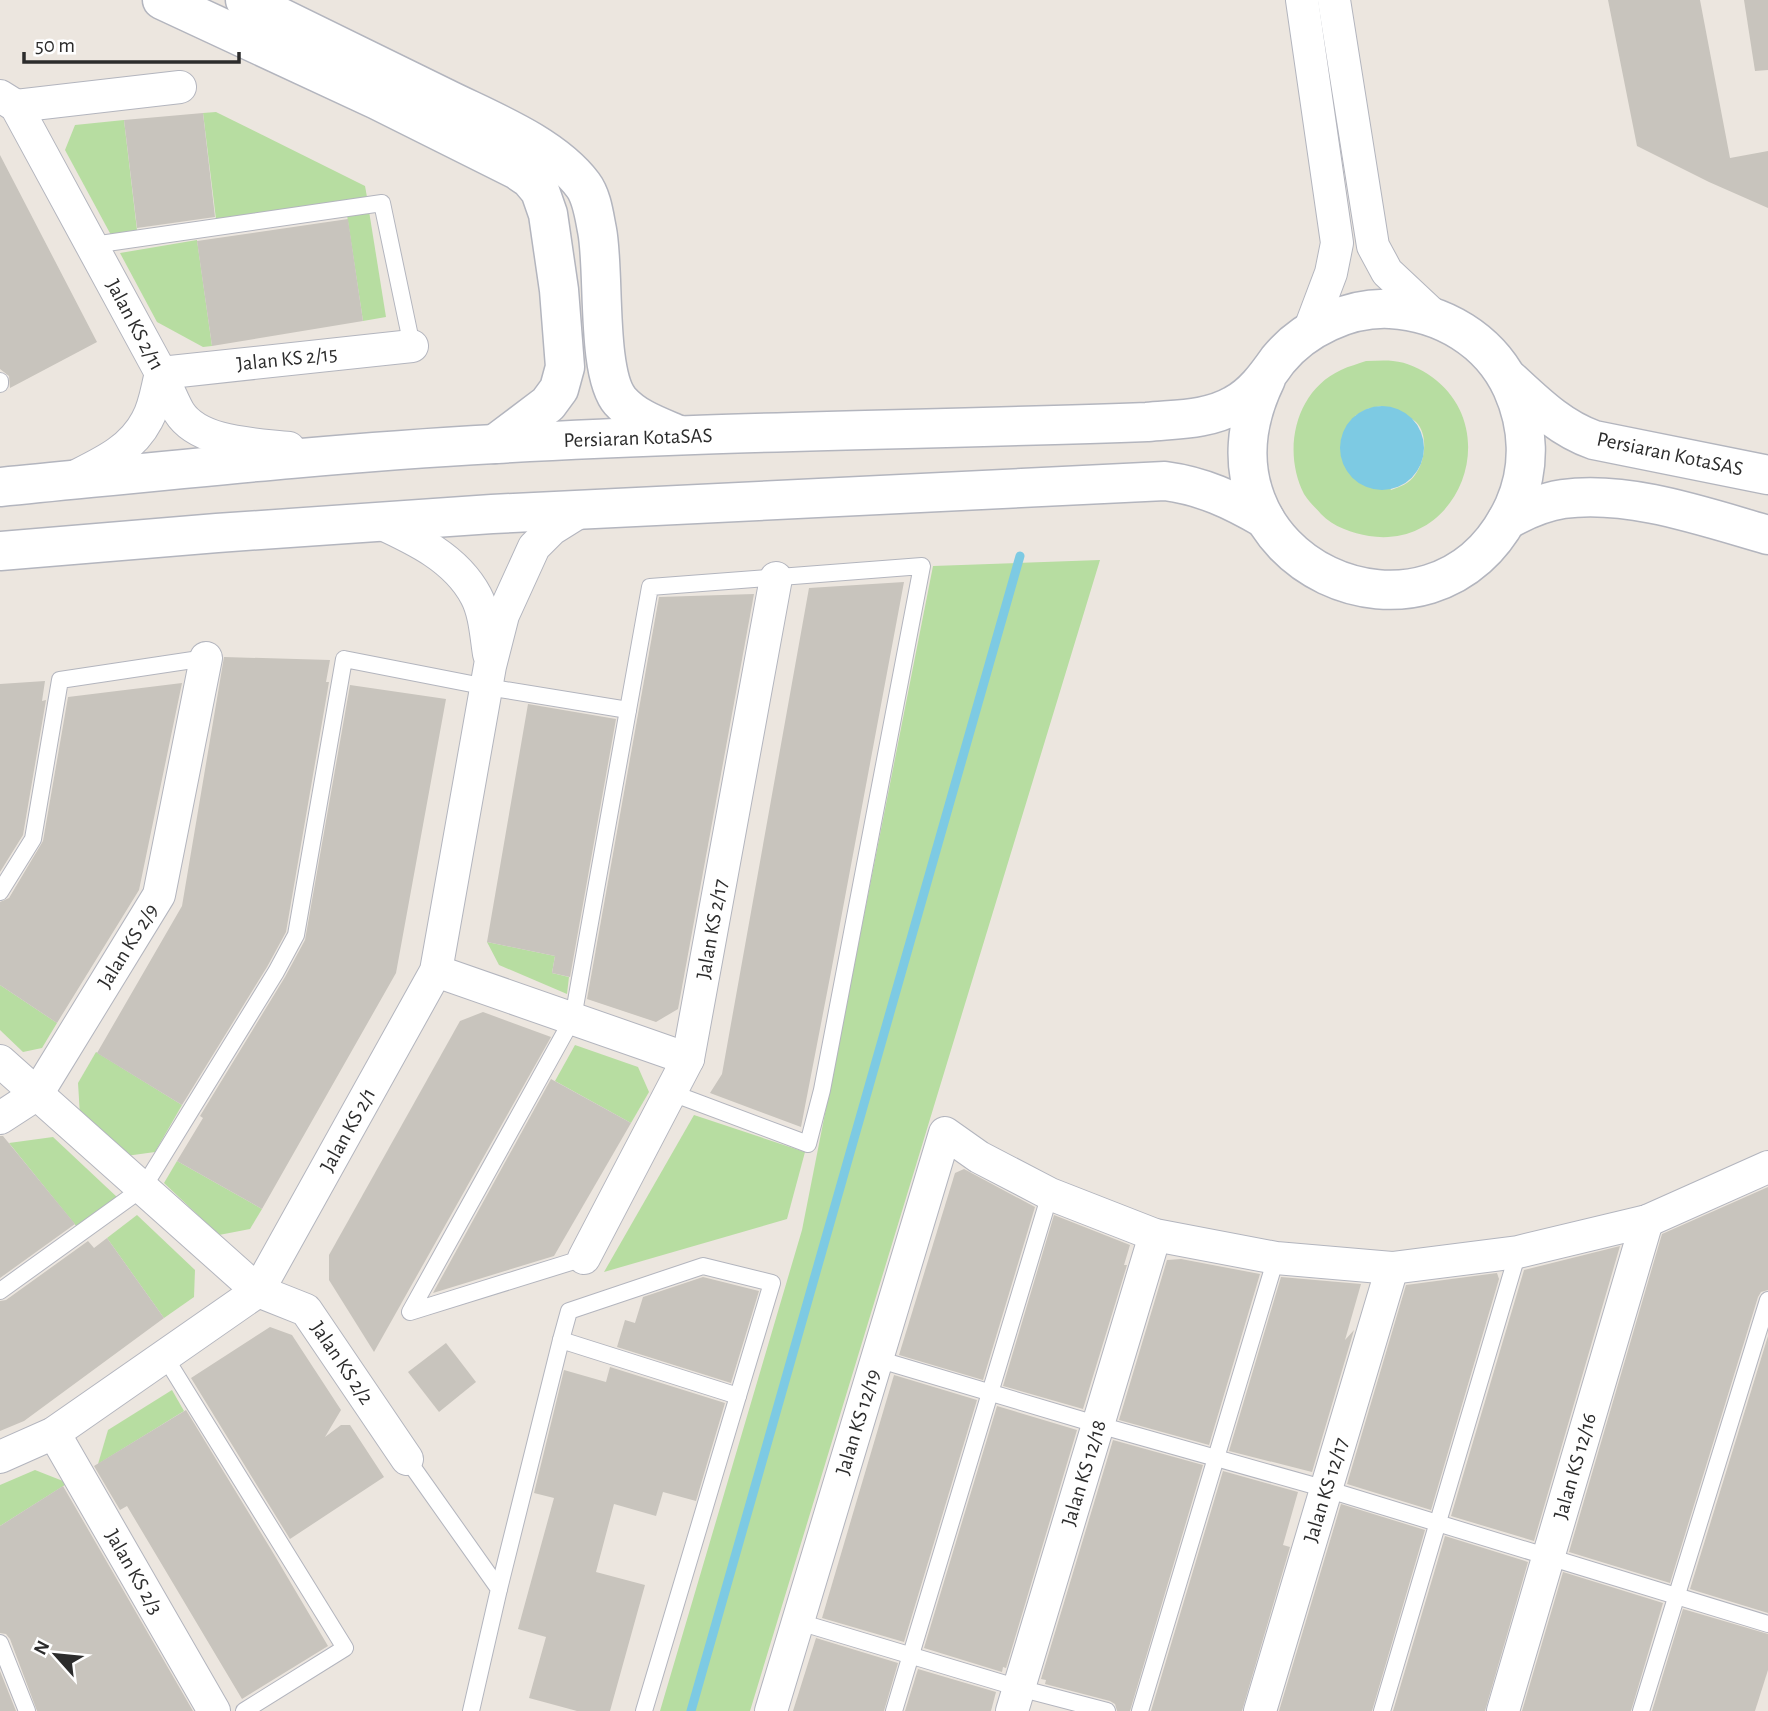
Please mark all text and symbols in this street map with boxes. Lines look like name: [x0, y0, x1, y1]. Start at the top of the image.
scale bar: [24, 21, 240, 65]
text: 50 m: [35, 35, 75, 56]
street label: Jalan KS 2/11: [102, 276, 168, 374]
street label: Jalan KS 2/15: [236, 343, 338, 375]
street label: Persiaran KotaSAS: [563, 425, 713, 451]
street label: Persiaran KotaSAS: [1595, 428, 1745, 480]
street label: Jalan KS 2/17: [693, 877, 731, 981]
street label: Jalan KS 2/9: [94, 900, 162, 992]
street label: Jalan KS 2/1: [316, 1084, 380, 1176]
street label: Jalan KS 2/2: [307, 1318, 377, 1408]
street label: Jalan KS 12/19: [832, 1367, 884, 1477]
street label: Jalan KS 12/16: [1550, 1410, 1600, 1522]
street label: Jalan KS 12/18: [1058, 1418, 1110, 1528]
street label: Jalan KS 12/17: [1300, 1435, 1352, 1545]
street label: Jalan KS 2/3: [101, 1526, 167, 1618]
north arrow: [21, 1620, 91, 1690]
text: N: [31, 1638, 54, 1658]

